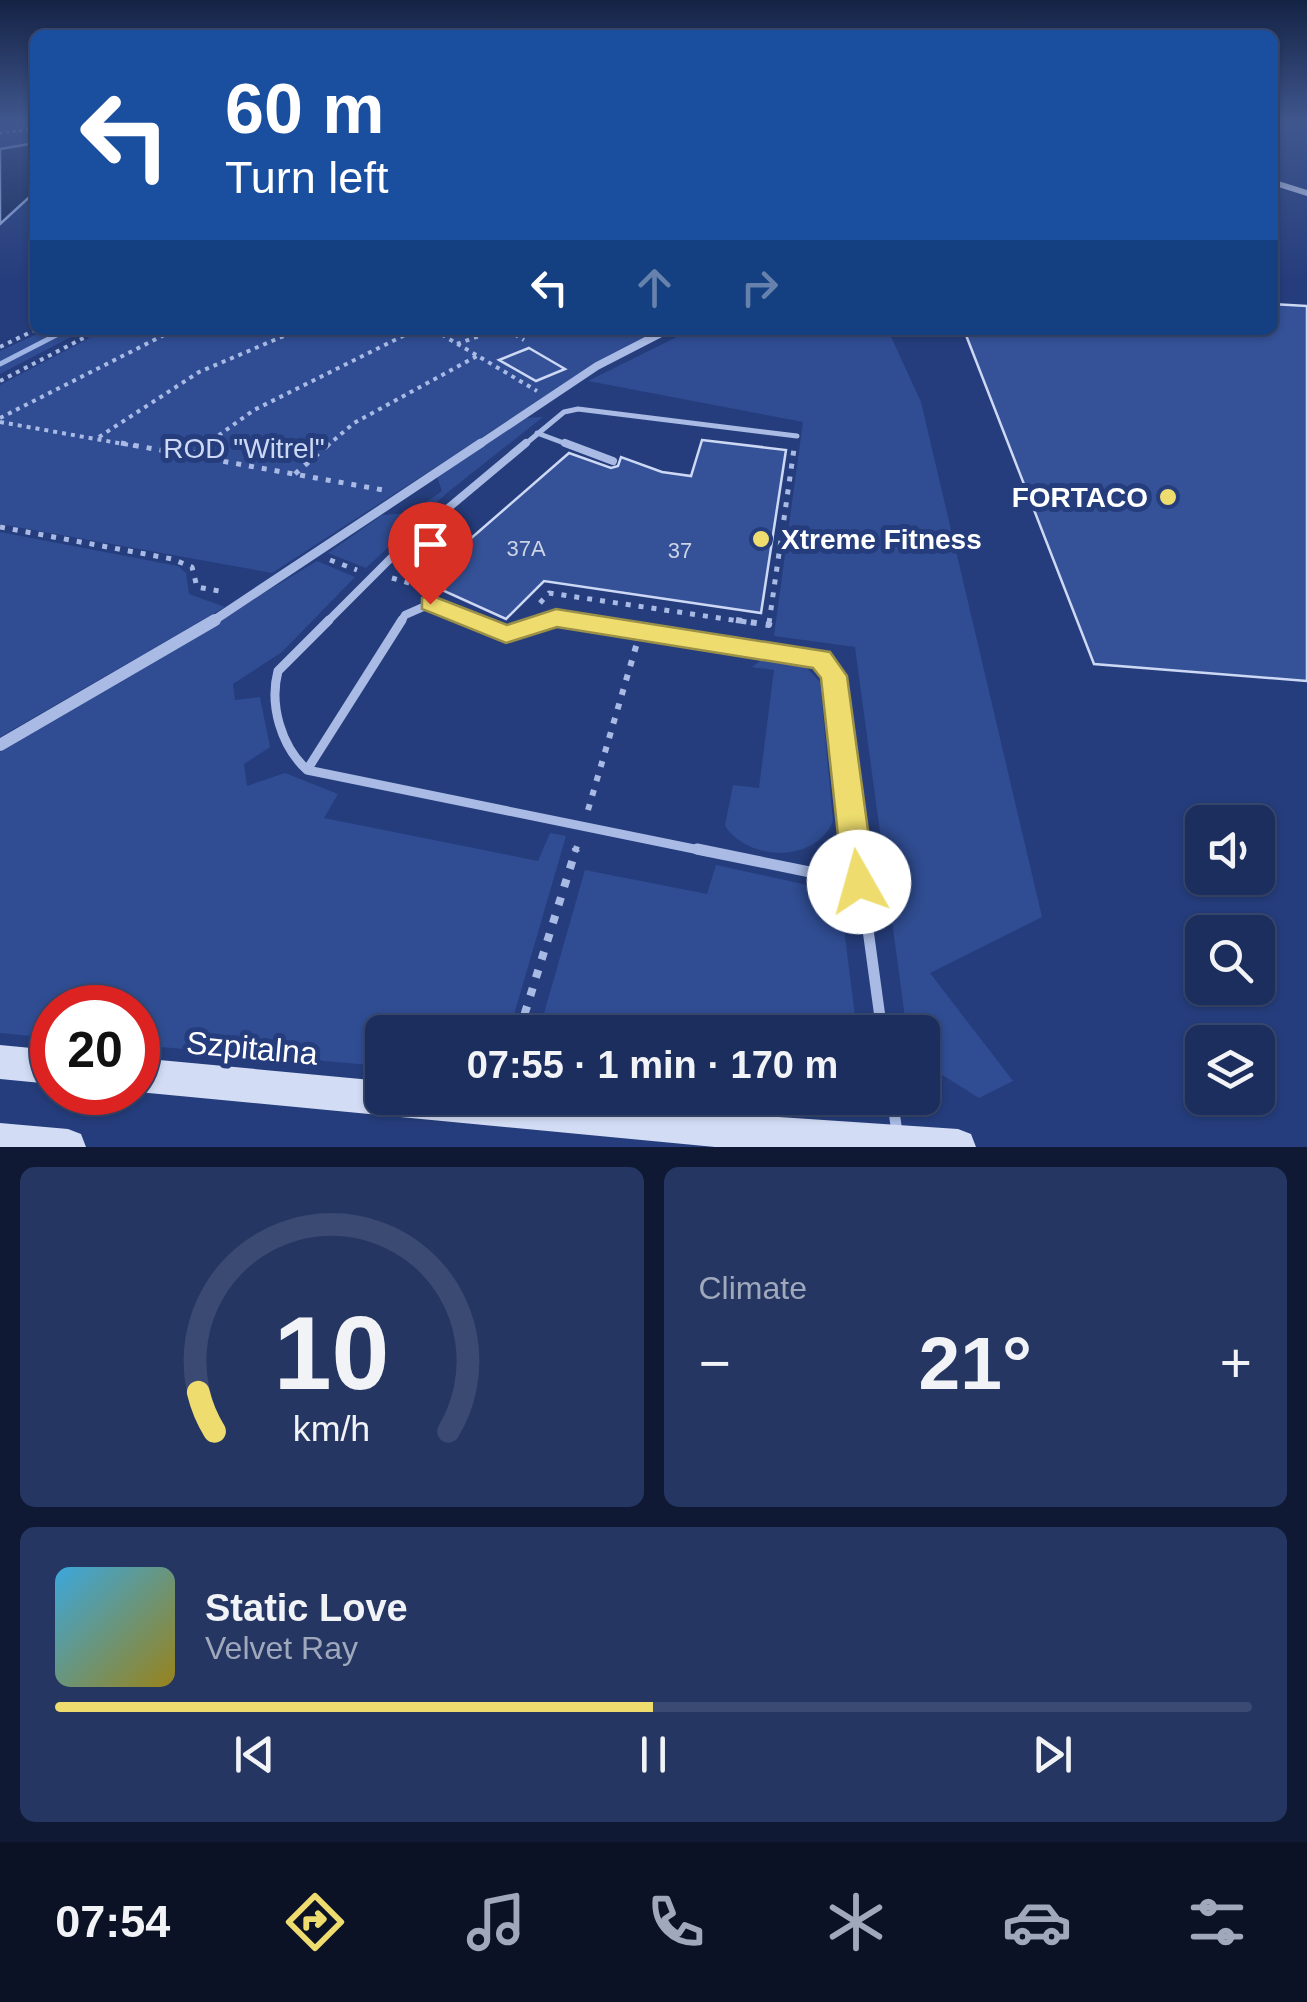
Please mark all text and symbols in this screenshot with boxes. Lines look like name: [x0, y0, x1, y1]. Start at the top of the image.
icon: left: [60, 70, 190, 200]
text: 60 m: [225, 70, 385, 148]
text: Turn left: [225, 152, 388, 203]
icon: left: [522, 260, 577, 315]
icon: ahead: [627, 260, 682, 315]
icon: right: [732, 260, 787, 315]
park label: ROD "Witrel": [163, 433, 325, 464]
place label: FORTACO: [1012, 482, 1148, 513]
marker: FORTACO: [1157, 486, 1179, 508]
pin: [388, 502, 473, 605]
icon: arrive: [403, 517, 458, 572]
place label: Xtreme Fitness: [781, 524, 982, 555]
marker: Xtreme Fitness: [750, 528, 772, 550]
house number: 37A: [506, 536, 546, 561]
house number: 37: [668, 538, 692, 563]
map controls: [1185, 805, 1275, 1115]
button: sound: [1185, 805, 1275, 895]
position arrow: [807, 830, 911, 934]
button: search: [1185, 915, 1275, 1005]
speed limit sign: 20: [30, 985, 160, 1115]
street label: Szpitalna: [185, 1024, 319, 1072]
button: layers: [1185, 1025, 1275, 1115]
text: 07:55 · 1 min · 170 m: [467, 1044, 838, 1086]
text: Climate: [699, 1270, 807, 1306]
text: 10: [274, 1295, 390, 1411]
text: 21°: [919, 1321, 1032, 1405]
text: −: [699, 1332, 731, 1394]
text: +: [1220, 1332, 1252, 1394]
text: km/h: [293, 1409, 370, 1449]
text: Static Love: [205, 1587, 408, 1629]
text: Velvet Ray: [205, 1630, 358, 1666]
icon: previous: [227, 1727, 282, 1782]
icon: pause: [626, 1727, 681, 1782]
icon: next: [1025, 1727, 1080, 1782]
icon: directions: [280, 1887, 350, 1957]
icon: music: [461, 1887, 531, 1957]
icon: phone: [641, 1887, 711, 1957]
icon: climate: [821, 1887, 891, 1957]
icon: car: [1002, 1887, 1072, 1957]
icon: filters: [1182, 1887, 1252, 1957]
text: 07:54: [55, 1896, 170, 1947]

